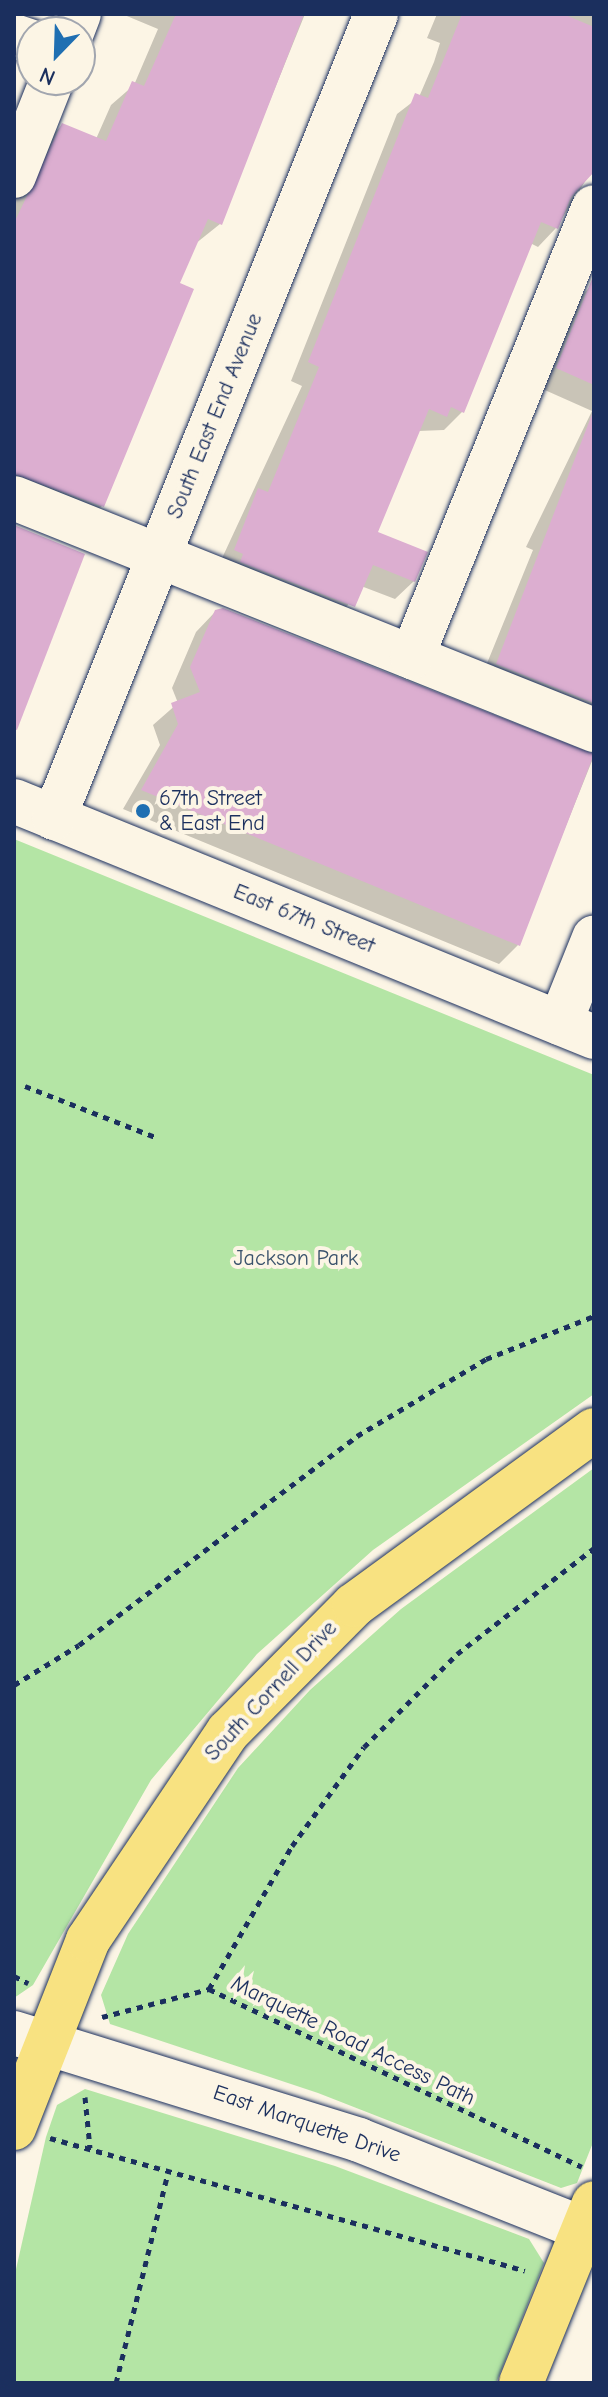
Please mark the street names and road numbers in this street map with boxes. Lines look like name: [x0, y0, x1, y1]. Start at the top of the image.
street label: South East End Avenue: [162, 309, 268, 523]
street label: East 67th Street: [229, 879, 379, 959]
street label: South Cornell Drive: [199, 1615, 343, 1767]
street label: Marquette Road Access Path: [227, 1970, 479, 2112]
street label: East Marquette Drive: [210, 2079, 404, 2169]

